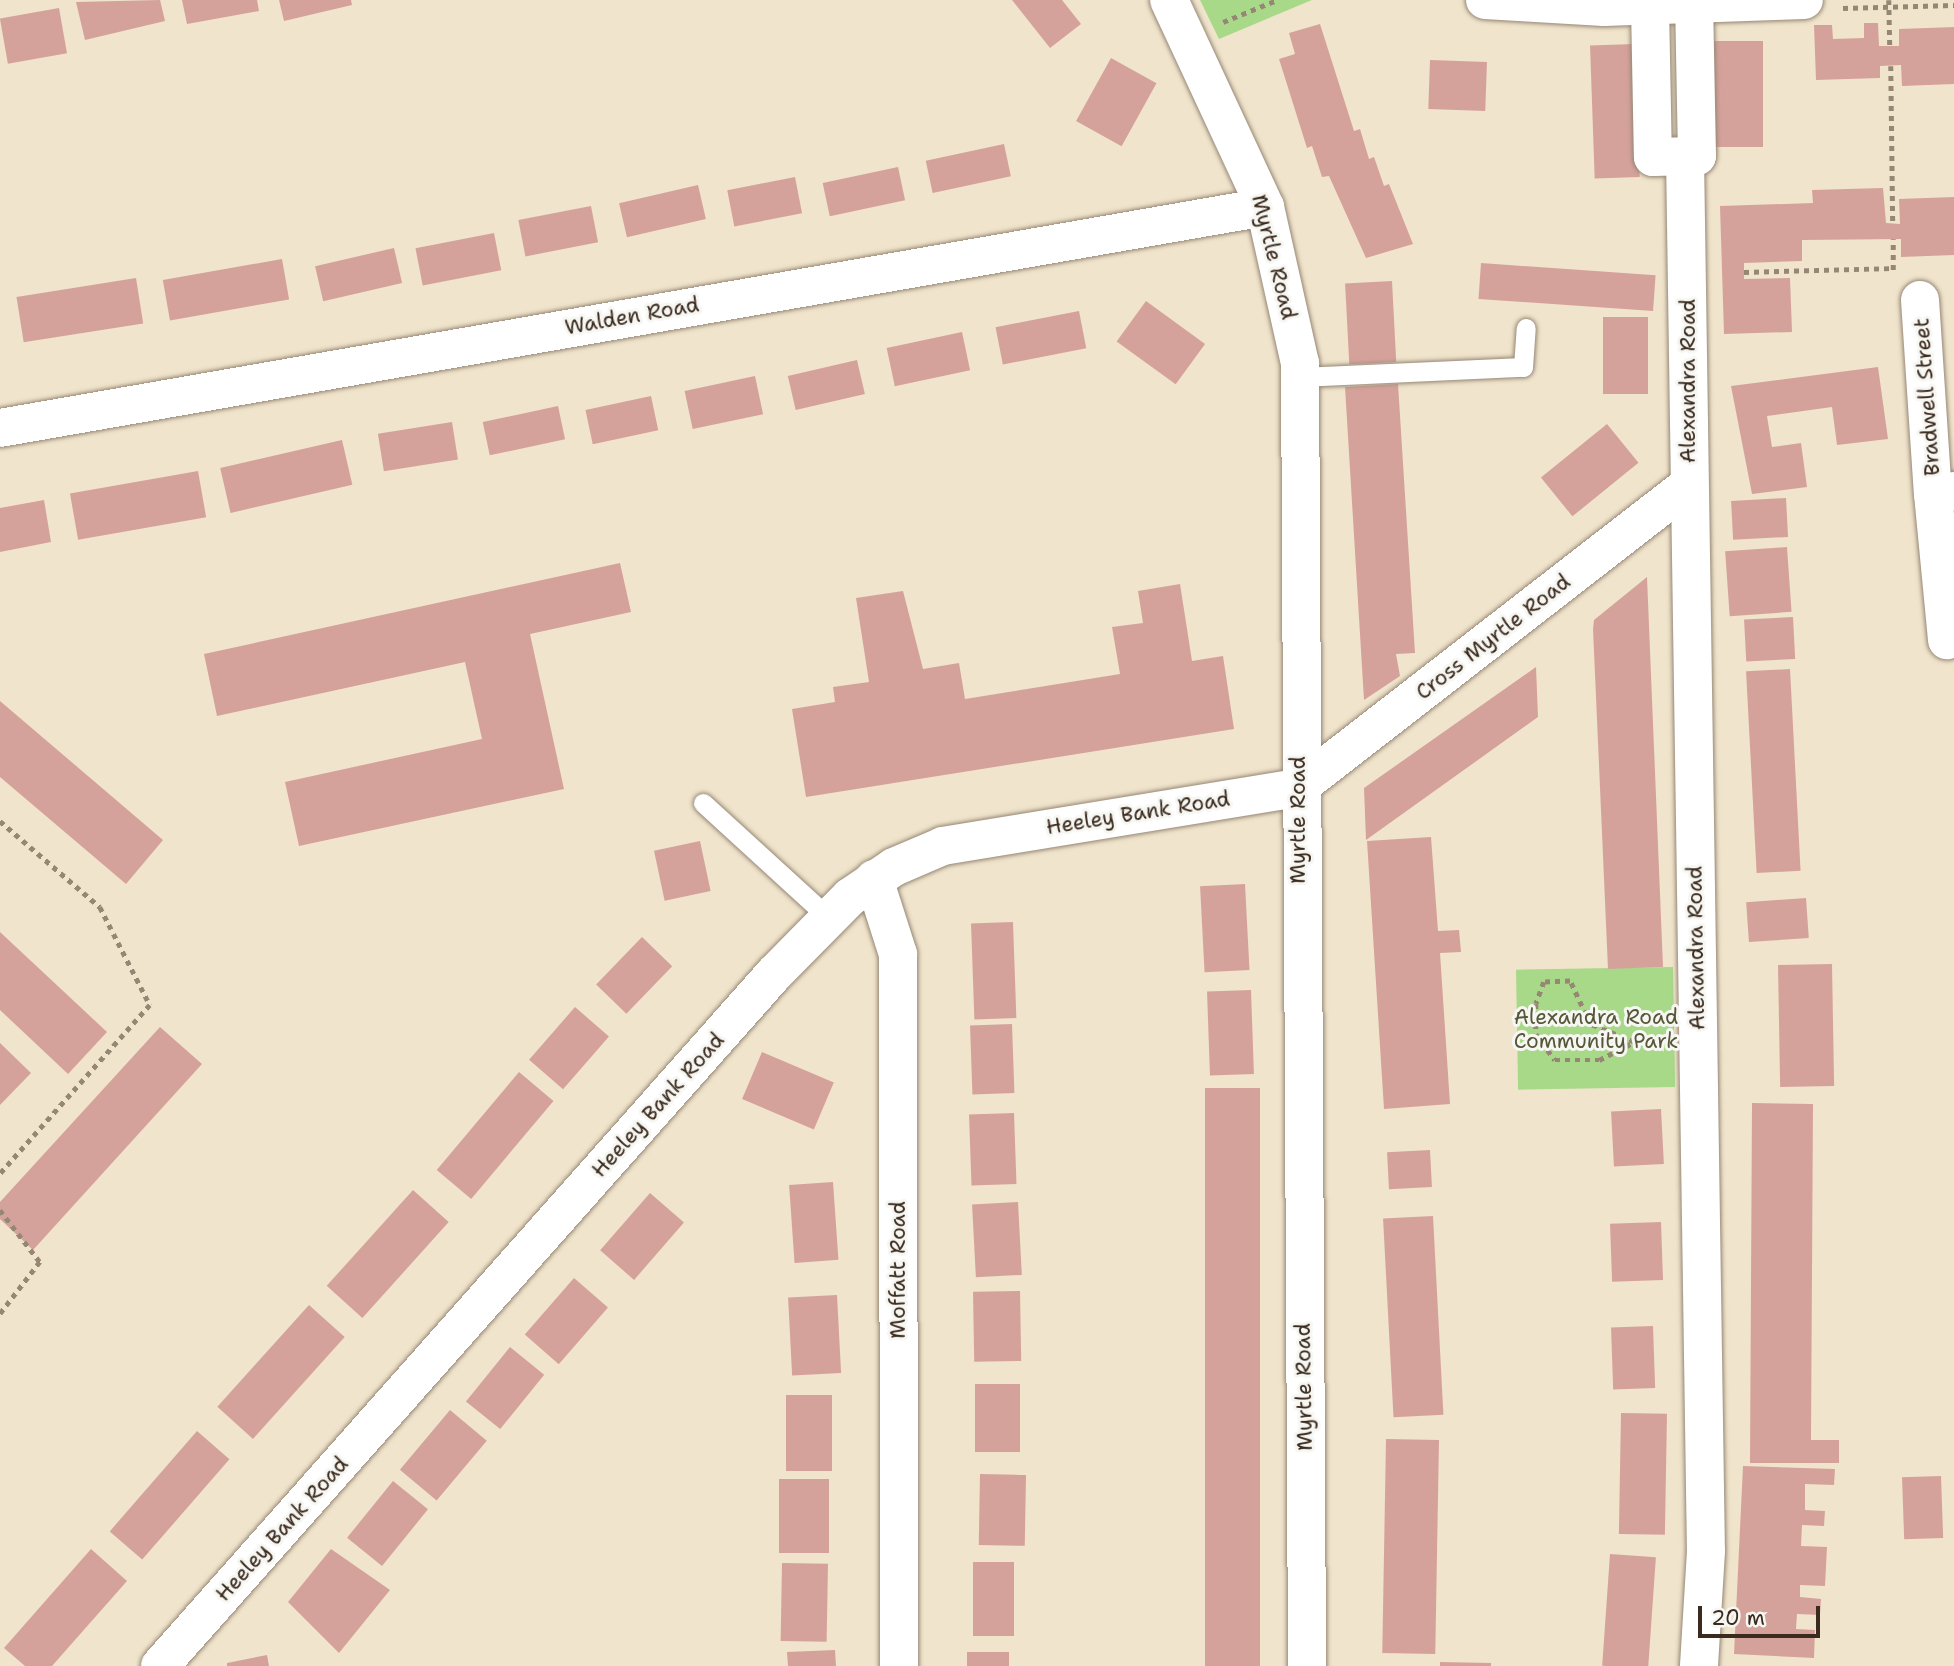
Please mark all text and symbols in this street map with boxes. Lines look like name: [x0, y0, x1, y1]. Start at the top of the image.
street label: Myrtle Road: [1246, 192, 1302, 322]
street label: Walden Road: [563, 292, 701, 340]
street label: Alexandra Road: [1675, 299, 1701, 463]
street label: Bradwell Street: [1909, 317, 1945, 477]
street label: Cross Myrtle Road: [1411, 569, 1575, 705]
street label: Myrtle Road: [1285, 756, 1311, 884]
street label: Heeley Bank Road: [1044, 786, 1232, 840]
street label: Alexandra Road: [1682, 866, 1710, 1030]
park label: Alexandra Road Community Park: [1514, 1004, 1678, 1054]
street label: Heeley Bank Road: [587, 1028, 729, 1182]
street label: Moffatt Road: [885, 1201, 911, 1339]
street label: Myrtle Road: [1290, 1323, 1318, 1451]
street label: Heeley Bank Road: [211, 1452, 353, 1606]
scale bar: [1702, 1592, 1825, 1636]
text: 20 m: [1711, 1604, 1765, 1632]

